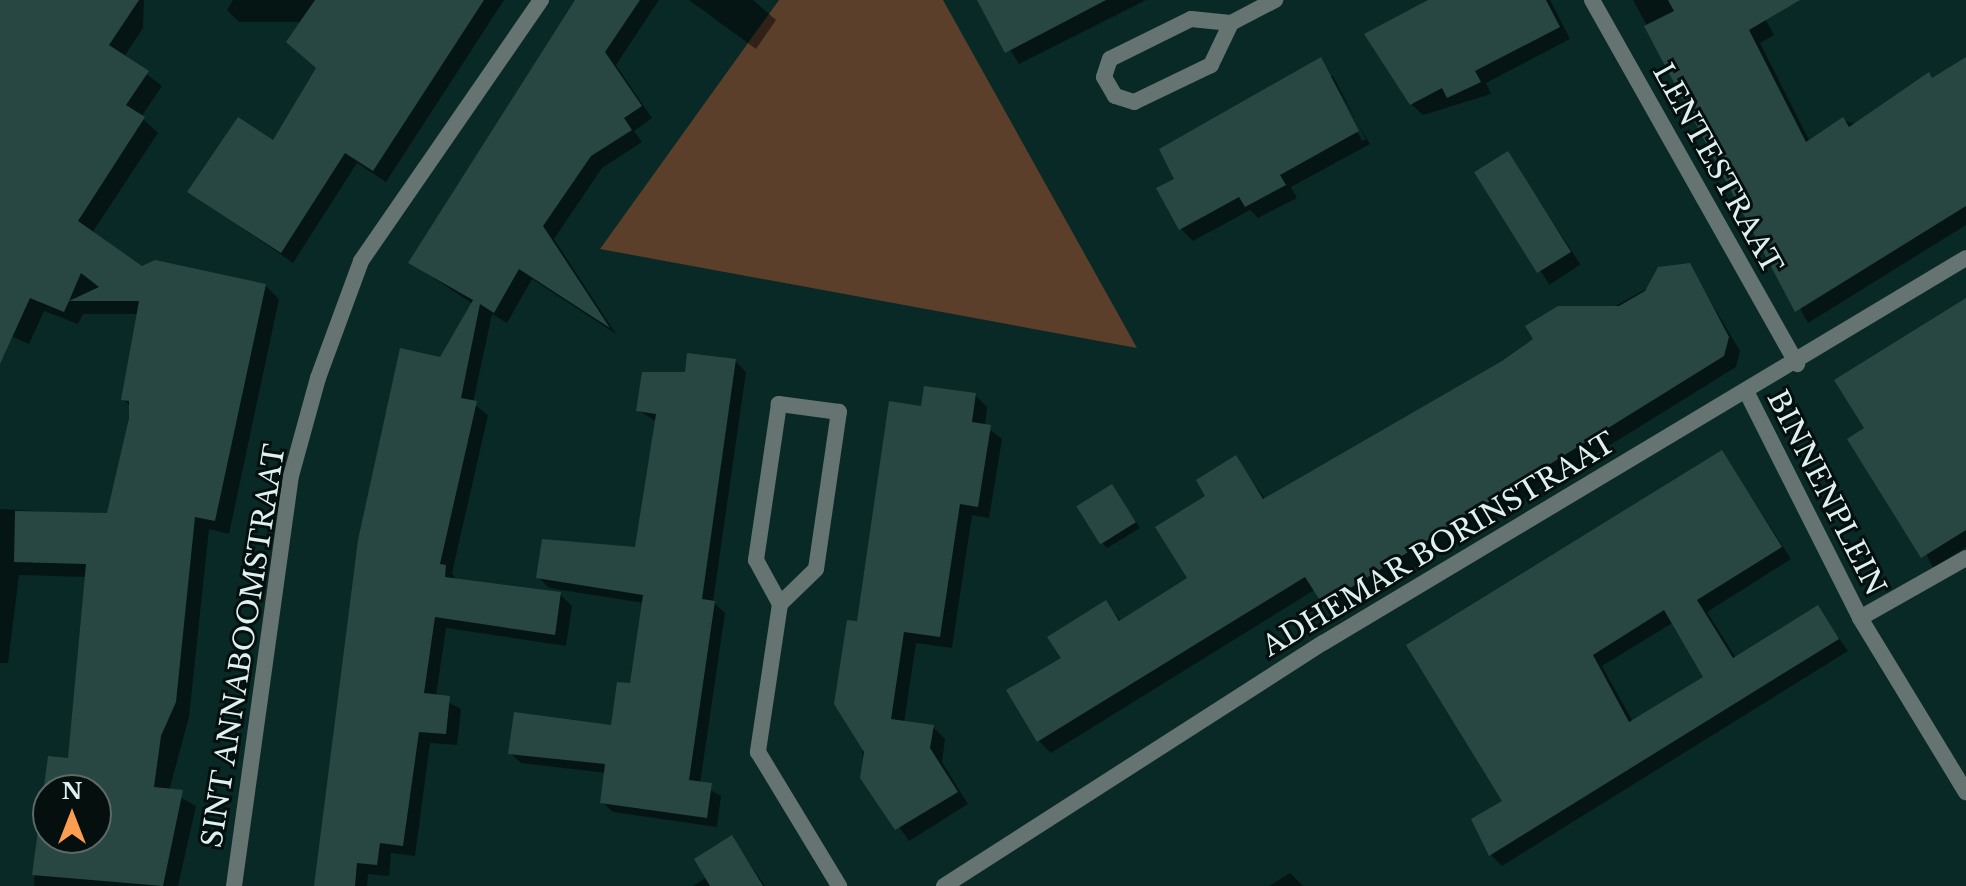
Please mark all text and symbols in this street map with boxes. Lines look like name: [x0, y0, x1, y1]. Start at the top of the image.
street label: LENTESTRAAT: [1645, 58, 1789, 280]
street label: BINNENPLEIN: [1760, 385, 1892, 601]
street label: ADHEMAR BORINSTRAAT: [1256, 426, 1622, 664]
street label: SINT ANNABOOMSTRAAT: [195, 441, 293, 851]
north arrow: [32, 774, 112, 854]
text: N: [62, 778, 82, 805]

